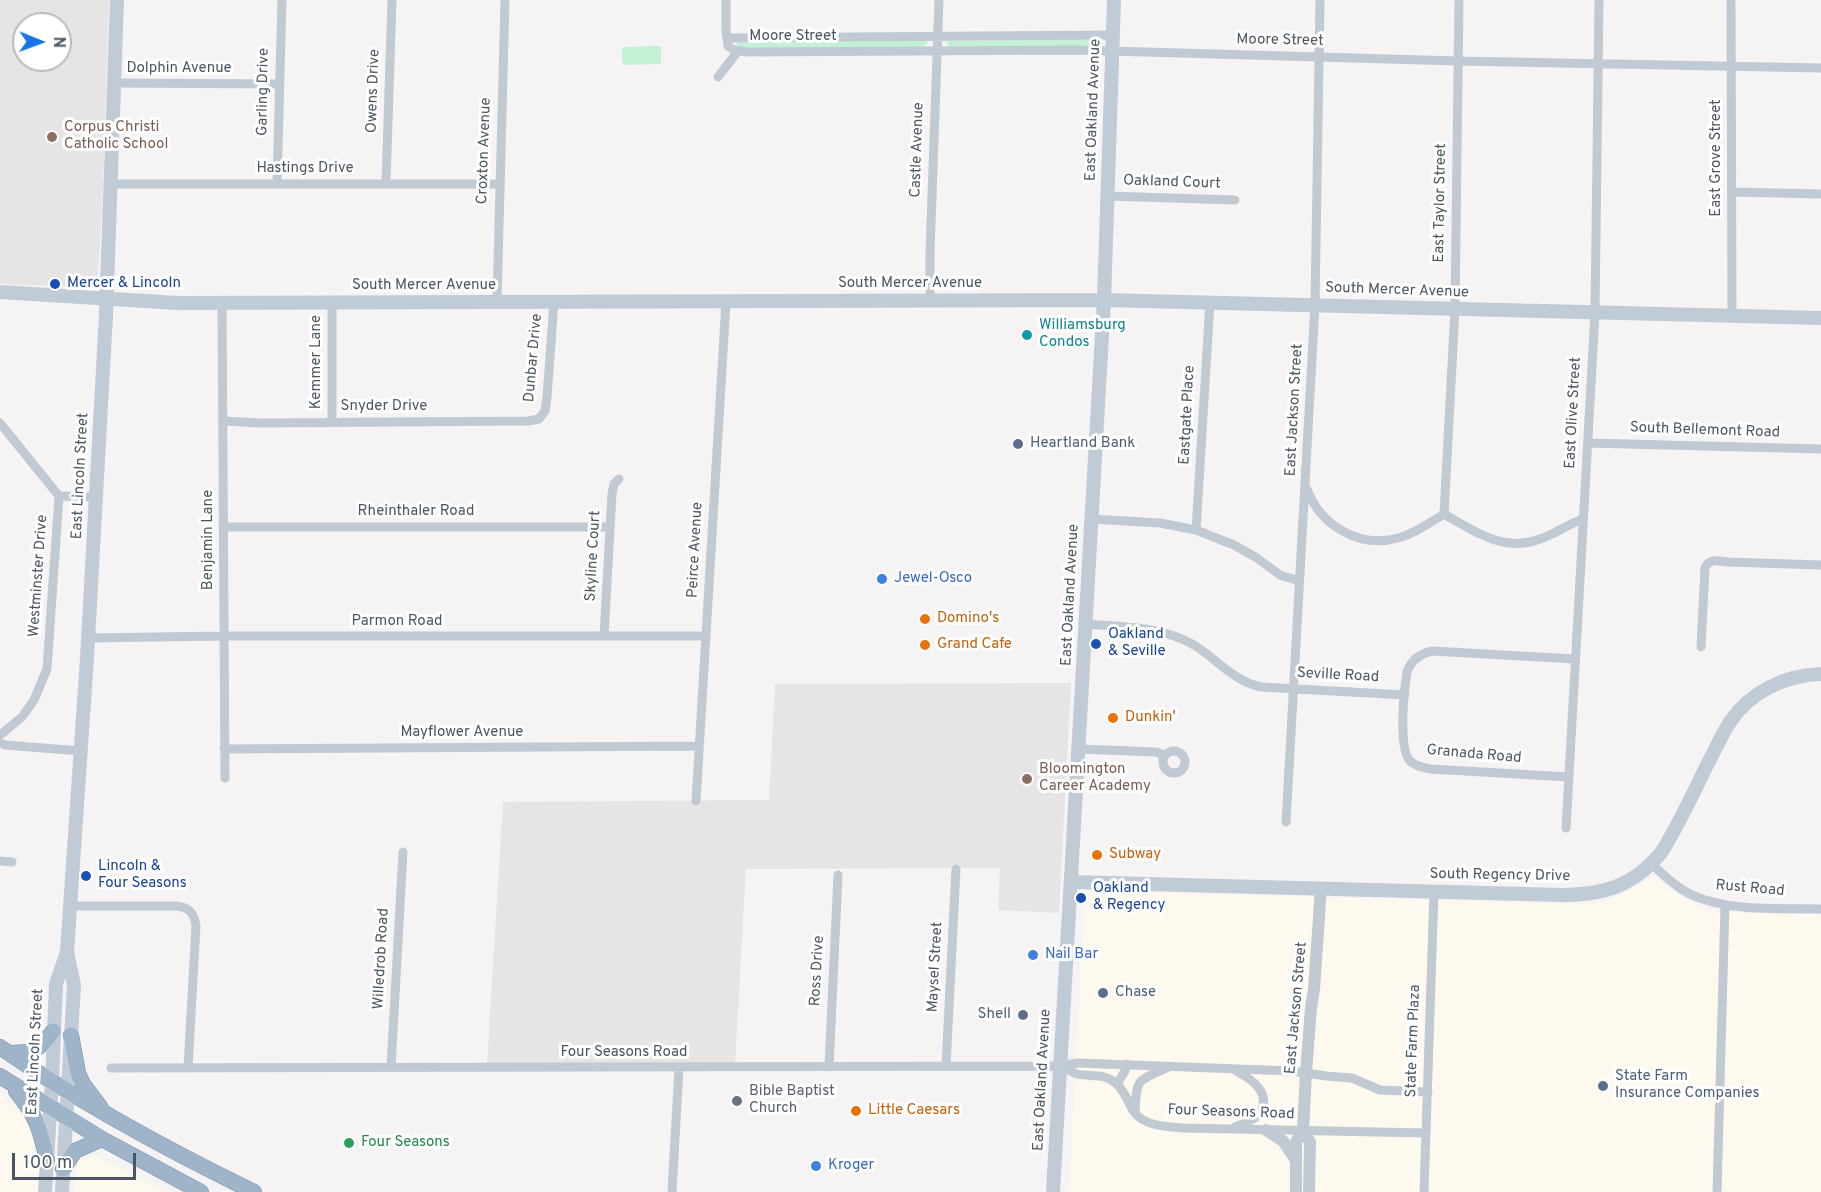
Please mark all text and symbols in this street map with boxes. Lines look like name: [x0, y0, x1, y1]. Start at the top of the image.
north arrow: [12, 12, 72, 72]
street label: Moore Street: [749, 28, 837, 46]
street label: Moore Street: [1236, 31, 1324, 51]
text: N: [48, 36, 68, 48]
street label: East Oakland Avenue: [1083, 39, 1105, 181]
street label: Garling Drive: [254, 48, 274, 136]
street label: Owens Drive: [364, 49, 384, 133]
street label: Dolphin Avenue: [126, 60, 232, 78]
street label: Croxton Avenue: [474, 97, 496, 205]
street label: East Grove Street: [1708, 99, 1726, 217]
street label: Castle Avenue: [907, 102, 929, 198]
place label: Corpus Christi Catholic School: [64, 119, 168, 154]
marker: Corpus Christi Catholic School: [45, 130, 59, 144]
street label: East Taylor Street: [1431, 143, 1451, 263]
street label: Hastings Drive: [256, 160, 354, 178]
street label: Oakland Court: [1123, 172, 1221, 194]
place label: Mercer & Lincoln: [67, 275, 181, 293]
street label: South Mercer Avenue: [838, 275, 982, 293]
marker: Mercer & Lincoln: [48, 277, 62, 291]
street label: South Mercer Avenue: [352, 277, 496, 295]
street label: South Mercer Avenue: [1325, 279, 1469, 303]
street label: Dunbar Drive: [521, 313, 547, 403]
street label: Kemmer Lane: [308, 315, 326, 409]
place label: Williamsburg Condos: [1039, 317, 1126, 352]
marker: Williamsburg Condos: [1020, 328, 1034, 342]
street label: East Jackson Street: [1283, 343, 1307, 477]
street label: East Olive Street: [1562, 357, 1586, 469]
street label: Eastgate Place: [1176, 365, 1200, 465]
street label: Snyder Drive: [341, 398, 427, 416]
street label: East Lincoln Street: [69, 412, 93, 540]
street label: South Bellemont Road: [1630, 419, 1780, 443]
place label: Heartland Bank: [1030, 435, 1135, 453]
marker: Heartland Bank: [1011, 437, 1025, 451]
street label: Benjamin Lane: [200, 490, 218, 590]
street label: Peirce Avenue: [684, 501, 708, 599]
street label: Rheinthaler Road: [358, 503, 474, 521]
street label: Skyline Court: [583, 510, 605, 602]
street label: Westminster Drive: [26, 514, 52, 638]
street label: East Oakland Avenue: [1058, 524, 1084, 666]
place label: Jewel-Osco: [894, 570, 972, 588]
marker: Jewel-Osco: [875, 572, 889, 586]
place label: Domino's: [937, 610, 999, 628]
marker: Domino's: [918, 612, 932, 626]
street label: Parmon Road: [352, 613, 442, 631]
place label: Oakland & Seville: [1108, 626, 1166, 661]
place label: Grand Cafe: [937, 636, 1012, 654]
marker: Oakland & Seville: [1089, 637, 1103, 651]
marker: Grand Cafe: [918, 638, 932, 652]
street label: Seville Road: [1297, 665, 1379, 687]
place label: Dunkin': [1125, 709, 1176, 727]
marker: Dunkin': [1106, 711, 1120, 725]
street label: Mayflower Avenue: [401, 724, 523, 742]
street label: Granada Road: [1426, 742, 1522, 768]
place label: Bloomington Career Academy: [1039, 761, 1151, 796]
marker: Bloomington Career Academy: [1020, 772, 1034, 786]
place label: Subway: [1109, 846, 1161, 864]
marker: Subway: [1090, 848, 1104, 862]
place label: Lincoln & Four Seasons: [98, 858, 187, 893]
street label: South Regency Drive: [1430, 866, 1570, 886]
marker: Lincoln & Four Seasons: [79, 869, 93, 883]
street label: Rust Road: [1715, 877, 1785, 901]
place label: Oakland & Regency: [1093, 880, 1165, 915]
marker: Oakland & Regency: [1074, 891, 1088, 905]
street label: Willedrob Road: [370, 908, 394, 1010]
street label: Maysel Street: [925, 921, 947, 1013]
street label: Ross Drive: [807, 935, 829, 1007]
street label: East Jackson Street: [1282, 941, 1312, 1075]
place label: Nail Bar: [1045, 946, 1098, 964]
marker: Nail Bar: [1026, 948, 1040, 962]
place label: Chase: [1115, 984, 1156, 1002]
street label: State Farm Plaza: [1403, 984, 1425, 1098]
marker: Chase: [1096, 986, 1110, 1000]
street label: East Lincoln Street: [24, 988, 48, 1116]
place label: Shell: [977, 1006, 1011, 1024]
marker: Shell: [1016, 1008, 1030, 1022]
street label: East Oakland Avenue: [1030, 1009, 1056, 1151]
street label: Four Seasons Road: [560, 1044, 688, 1062]
place label: State Farm Insurance Companies: [1615, 1068, 1760, 1103]
marker: State Farm Insurance Companies: [1596, 1079, 1610, 1093]
place label: Bible Baptist Church: [749, 1083, 835, 1118]
marker: Bible Baptist Church: [730, 1094, 744, 1108]
place label: Little Caesars: [868, 1102, 960, 1120]
street label: Four Seasons Road: [1167, 1102, 1295, 1124]
marker: Little Caesars: [849, 1104, 863, 1118]
place label: Four Seasons: [361, 1134, 450, 1152]
marker: Four Seasons: [342, 1136, 356, 1150]
scale bar: [15, 1141, 140, 1179]
text: 100 m: [23, 1152, 72, 1175]
place label: Kroger: [828, 1157, 874, 1175]
marker: Kroger: [809, 1159, 823, 1173]

